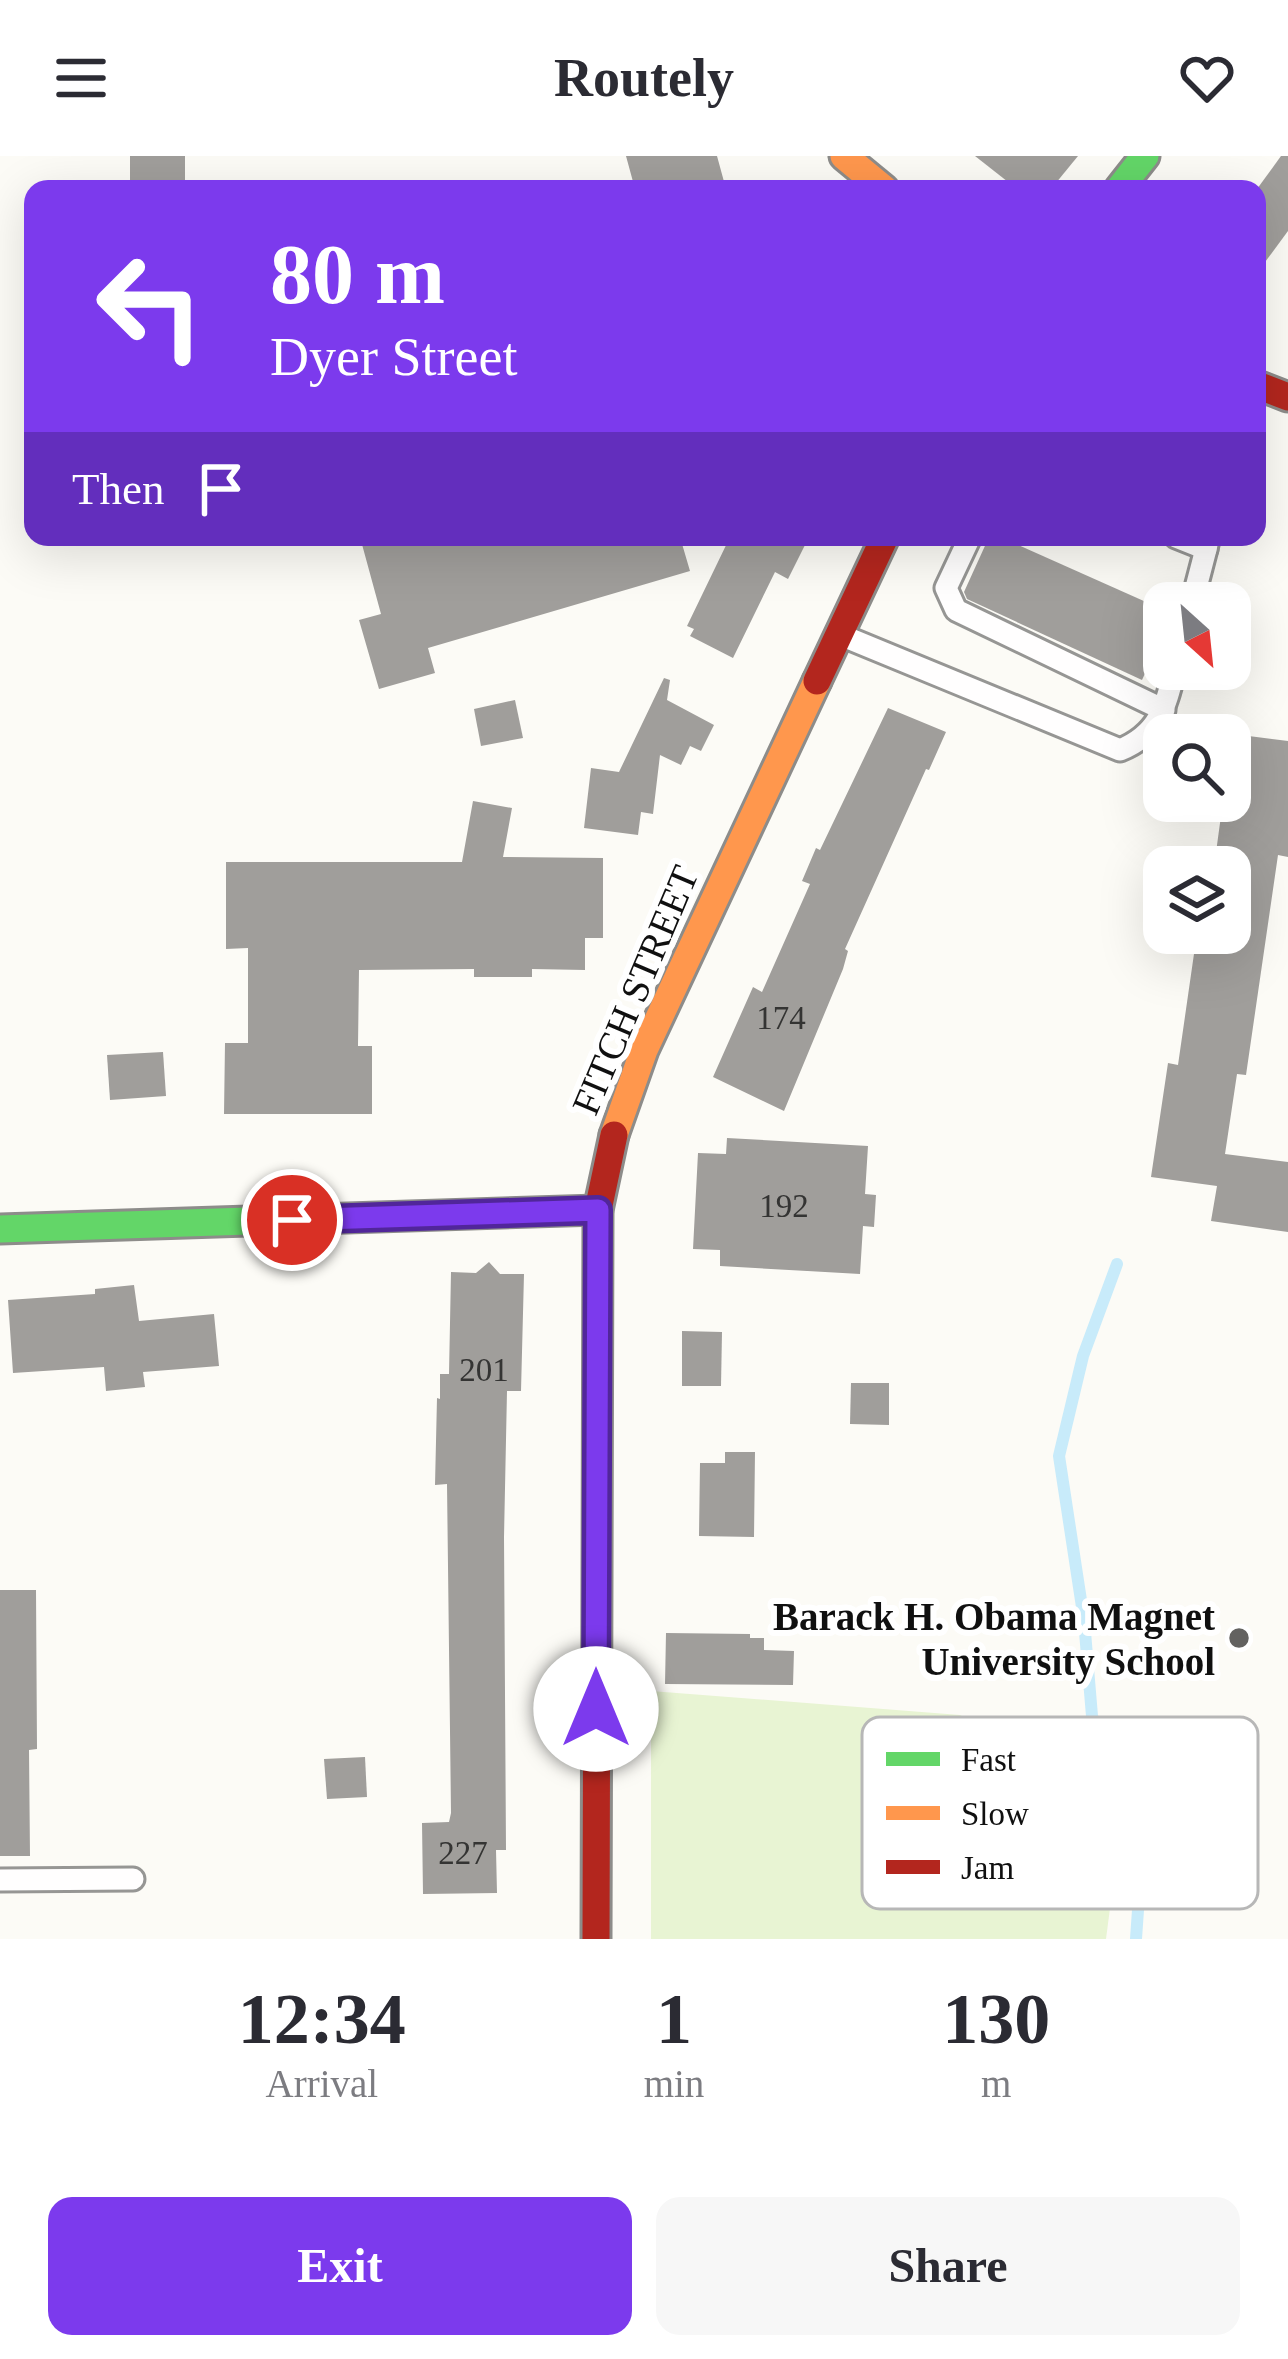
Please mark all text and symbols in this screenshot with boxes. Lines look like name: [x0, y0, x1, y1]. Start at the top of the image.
icon: menu: [48, 45, 114, 111]
icon: heart: [1174, 45, 1240, 111]
text: Routely: [554, 48, 734, 108]
icon: left: [72, 228, 228, 384]
text: 80 m: [270, 228, 445, 321]
text: Dyer Street: [270, 327, 517, 387]
icon: arrive: [188, 456, 254, 522]
text: Then: [72, 464, 164, 514]
north arrow: [1143, 582, 1251, 690]
map controls: [1143, 582, 1251, 954]
button: search: [1143, 714, 1251, 822]
button: layers: [1143, 846, 1251, 954]
street label: FITCH STREET: [563, 859, 707, 1121]
house number: 174: [756, 1000, 806, 1036]
pin: [241, 1169, 343, 1271]
icon: arrive: [259, 1187, 325, 1253]
house number: 192: [759, 1188, 809, 1224]
house number: 201: [459, 1352, 509, 1388]
place label: Barack H. Obama Magnet University School: [773, 1595, 1215, 1684]
marker: Barack H. Obama Magnet University School: [1226, 1625, 1252, 1651]
position arrow: [533, 1646, 659, 1772]
legend: [862, 1717, 1258, 1909]
text: Fast: [961, 1742, 1016, 1778]
text: Slow: [961, 1796, 1029, 1832]
house number: 227: [438, 1835, 488, 1871]
text: Jam: [961, 1850, 1014, 1886]
text: 12:34: [238, 1979, 406, 2059]
text: 1: [656, 1979, 692, 2059]
text: 130: [942, 1979, 1050, 2059]
text: Arrival: [266, 2062, 378, 2105]
text: min: [644, 2062, 704, 2105]
text: m: [981, 2062, 1011, 2105]
button: Exit: [48, 2197, 632, 2335]
button: Share: [656, 2197, 1240, 2335]

